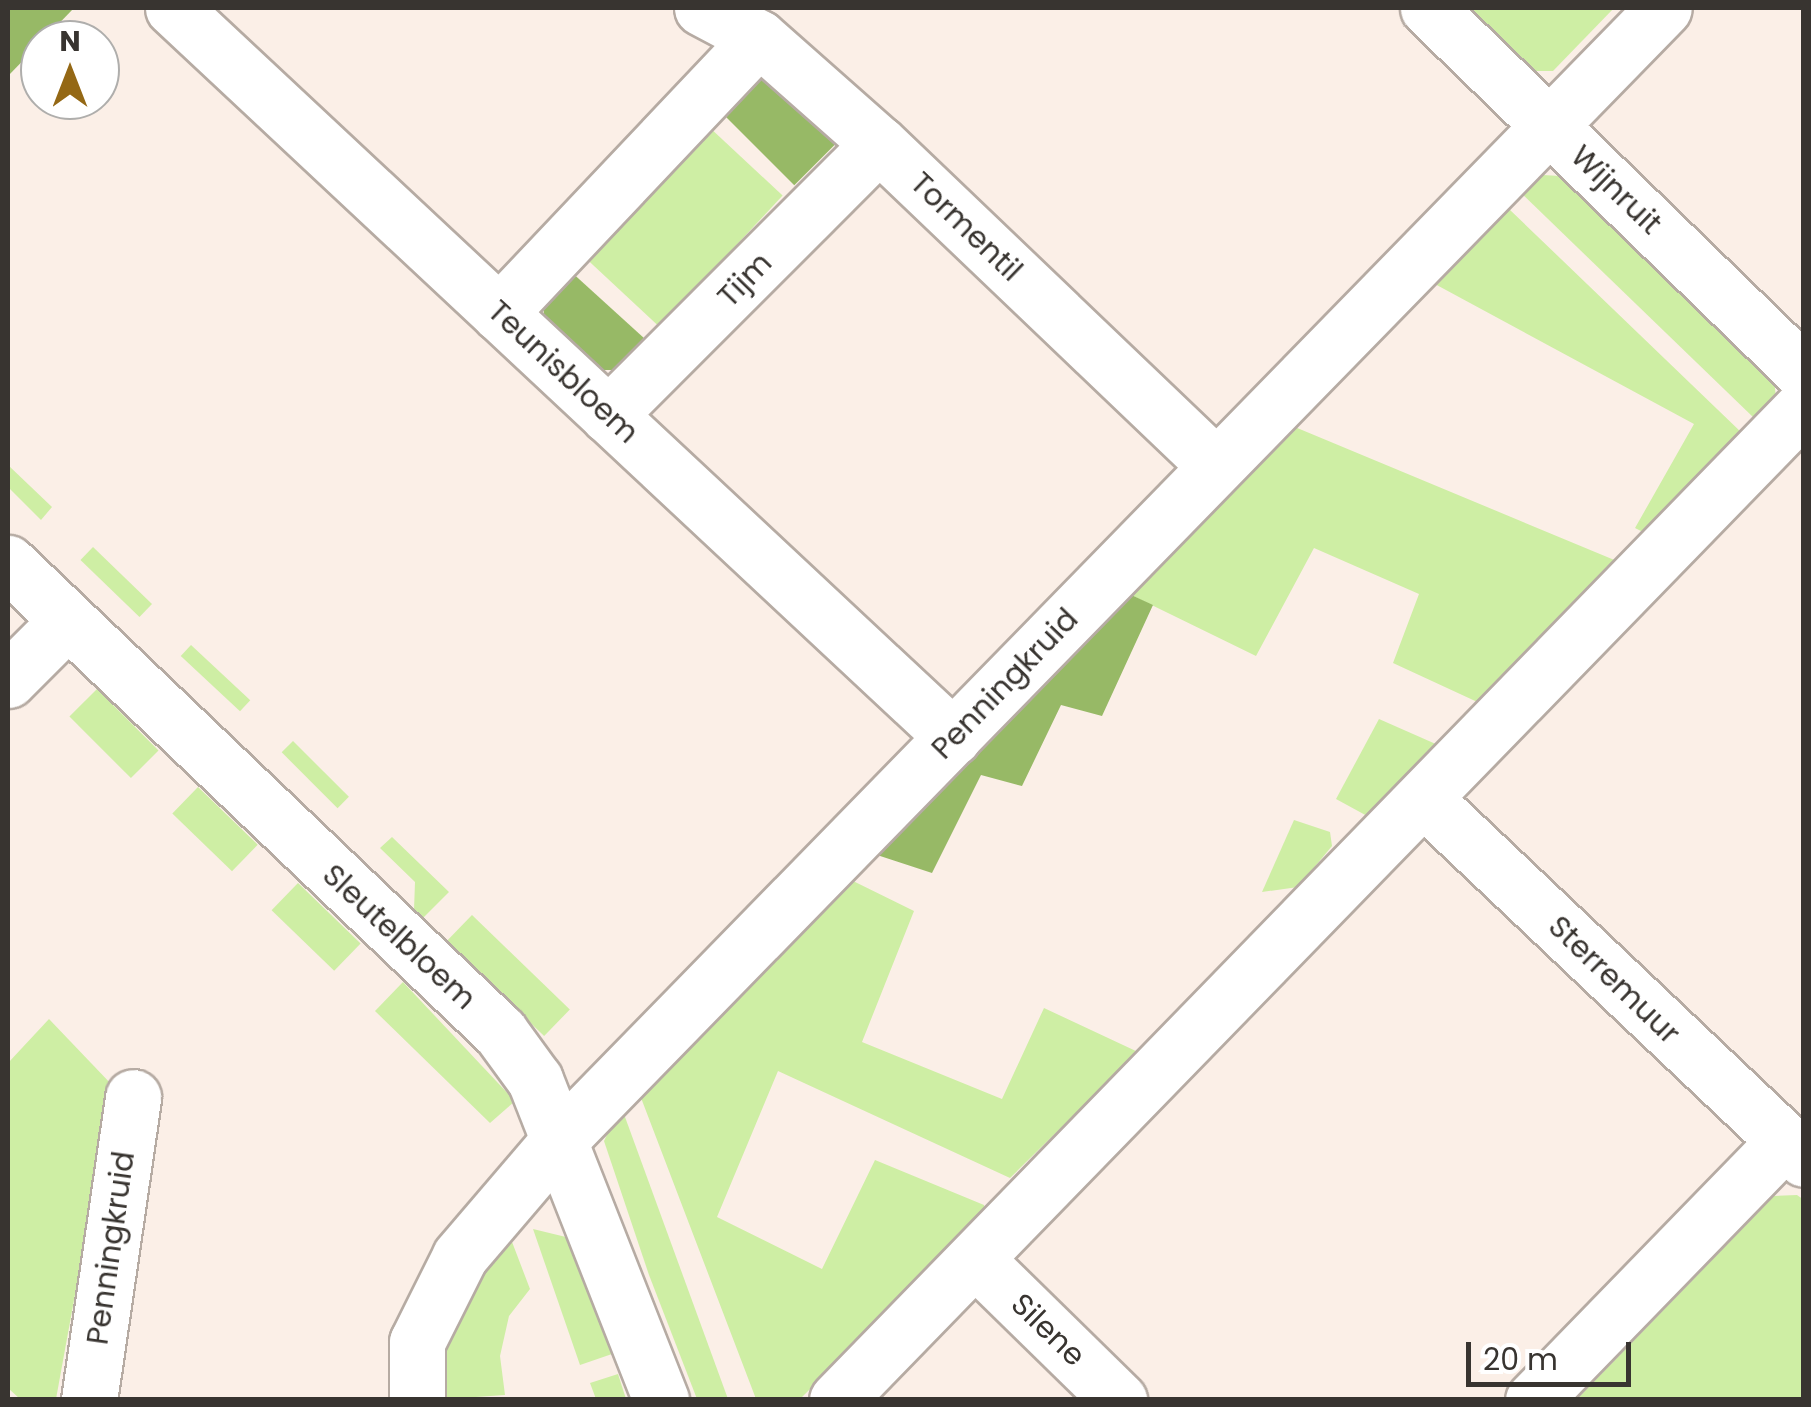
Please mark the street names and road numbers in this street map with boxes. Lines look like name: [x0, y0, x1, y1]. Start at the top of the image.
street label: Wijnruit: [1563, 138, 1669, 242]
street label: Tormentil: [903, 165, 1029, 289]
street label: Tijm: [711, 245, 779, 315]
street label: Teunisbloem: [480, 293, 646, 451]
street label: Penningkruid: [924, 601, 1086, 767]
street label: Sleutelbloem: [315, 857, 483, 1017]
street label: Sterremuur: [1541, 908, 1687, 1052]
street label: Penningkruid: [80, 1149, 142, 1347]
street label: Silene: [1004, 1286, 1092, 1374]

